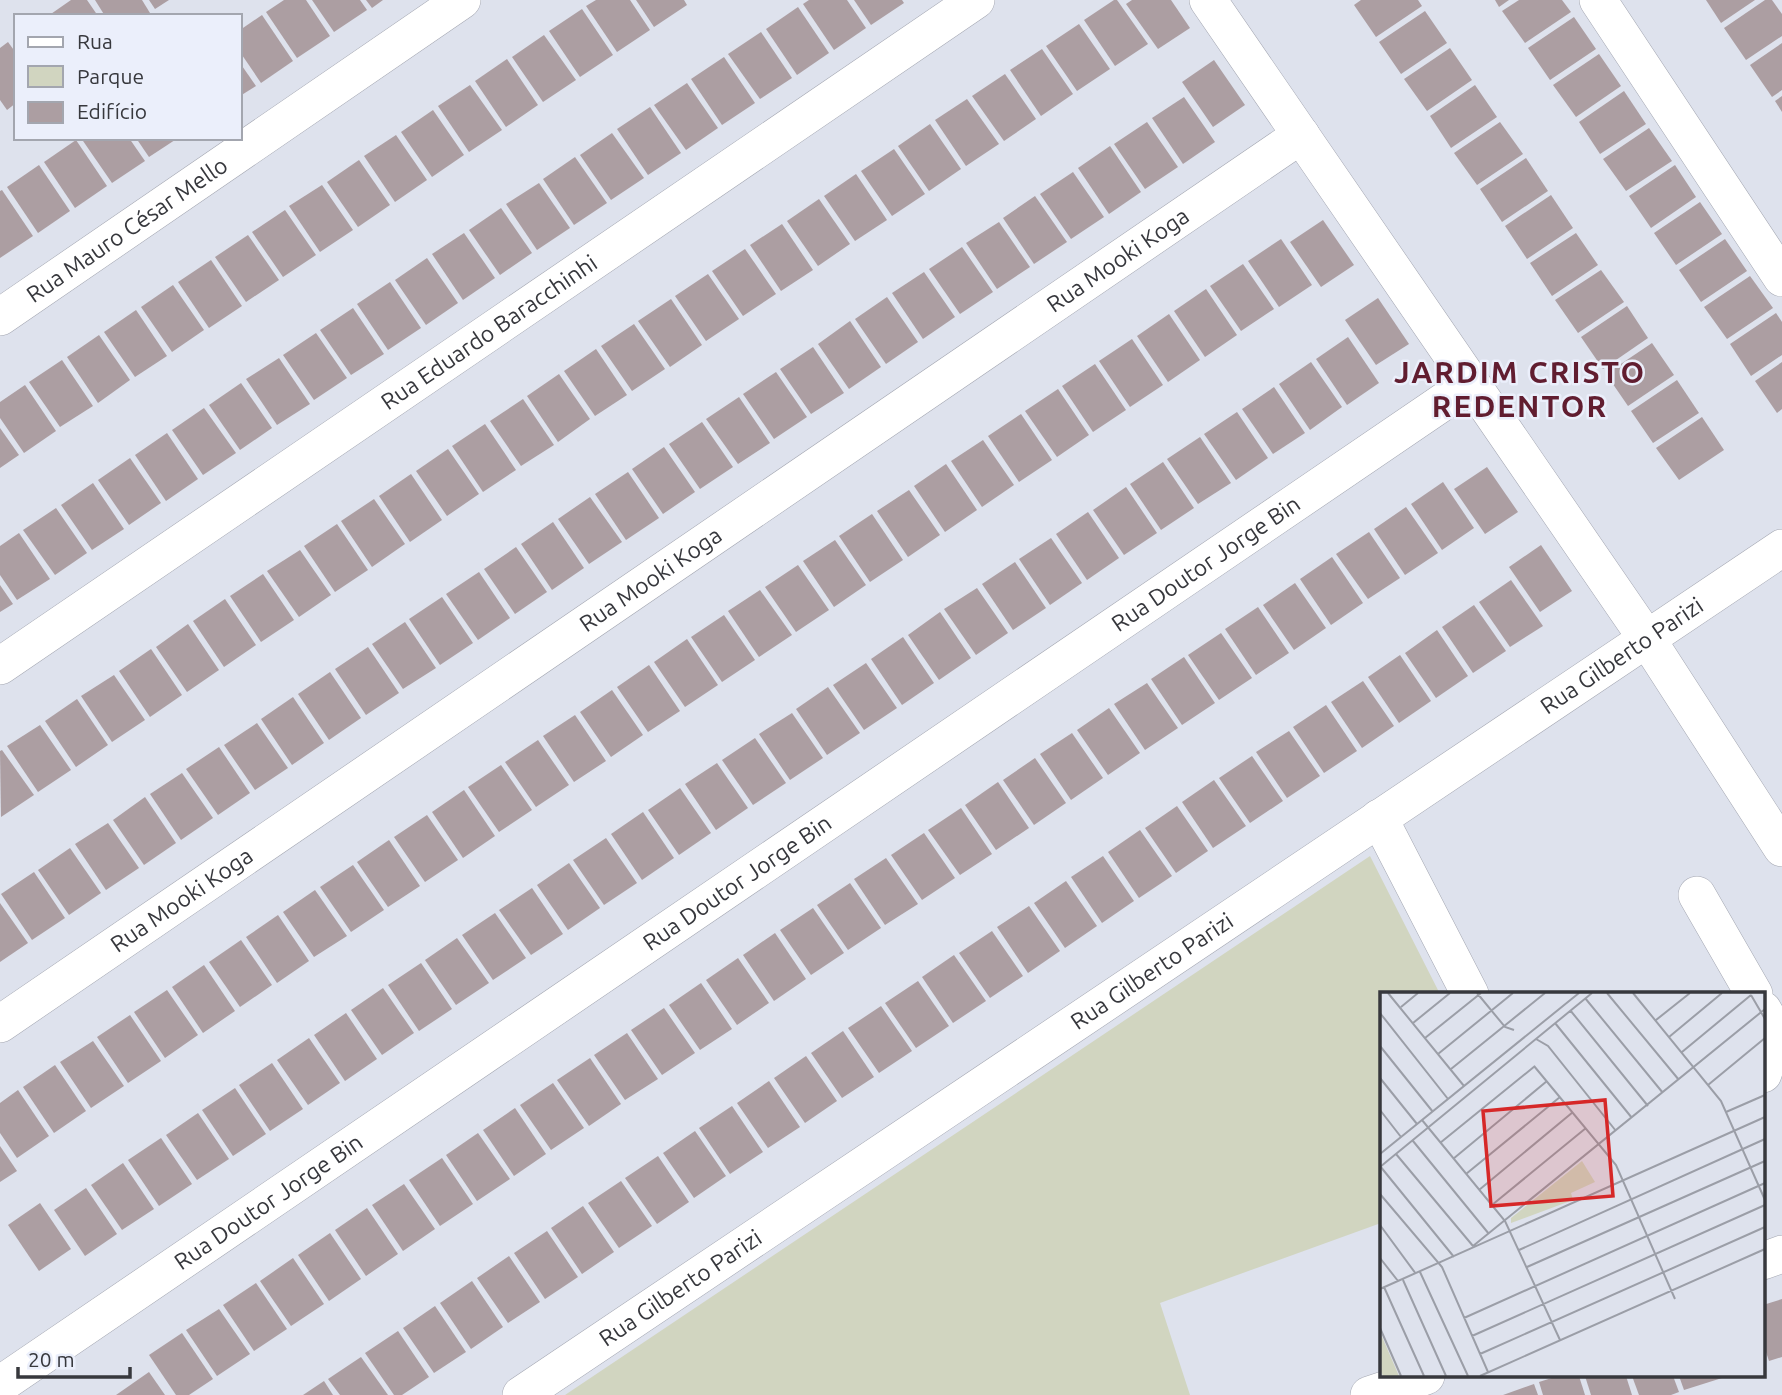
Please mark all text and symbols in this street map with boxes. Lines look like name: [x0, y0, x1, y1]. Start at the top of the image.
legend: [14, 14, 242, 140]
text: Rua: [77, 29, 113, 53]
text: Parque: [77, 64, 144, 88]
text: Edifício: [77, 99, 147, 123]
street label: Rua Mauro César Mello: [22, 152, 232, 307]
street label: Rua Mooki Koga: [1042, 202, 1193, 317]
street label: Rua Eduardo Baracchinhi: [376, 250, 601, 414]
district label: JARDIM CRISTO REDENTOR: [1394, 355, 1646, 423]
street label: Rua Doutor Jorge Bin: [1107, 490, 1304, 636]
street label: Rua Mooki Koga: [575, 522, 726, 636]
street label: Rua Gilberto Parizi: [1536, 592, 1707, 719]
street label: Rua Doutor Jorge Bin: [638, 810, 836, 955]
street label: Rua Mooki Koga: [106, 842, 257, 957]
street label: Rua Gilberto Parizi: [1066, 907, 1237, 1034]
inset map: [1380, 992, 1764, 1378]
street label: Rua Doutor Jorge Bin: [169, 1129, 367, 1274]
street label: Rua Gilberto Parizi: [594, 1224, 766, 1351]
scale bar: [18, 1336, 130, 1380]
text: 20 m: [28, 1347, 75, 1371]

